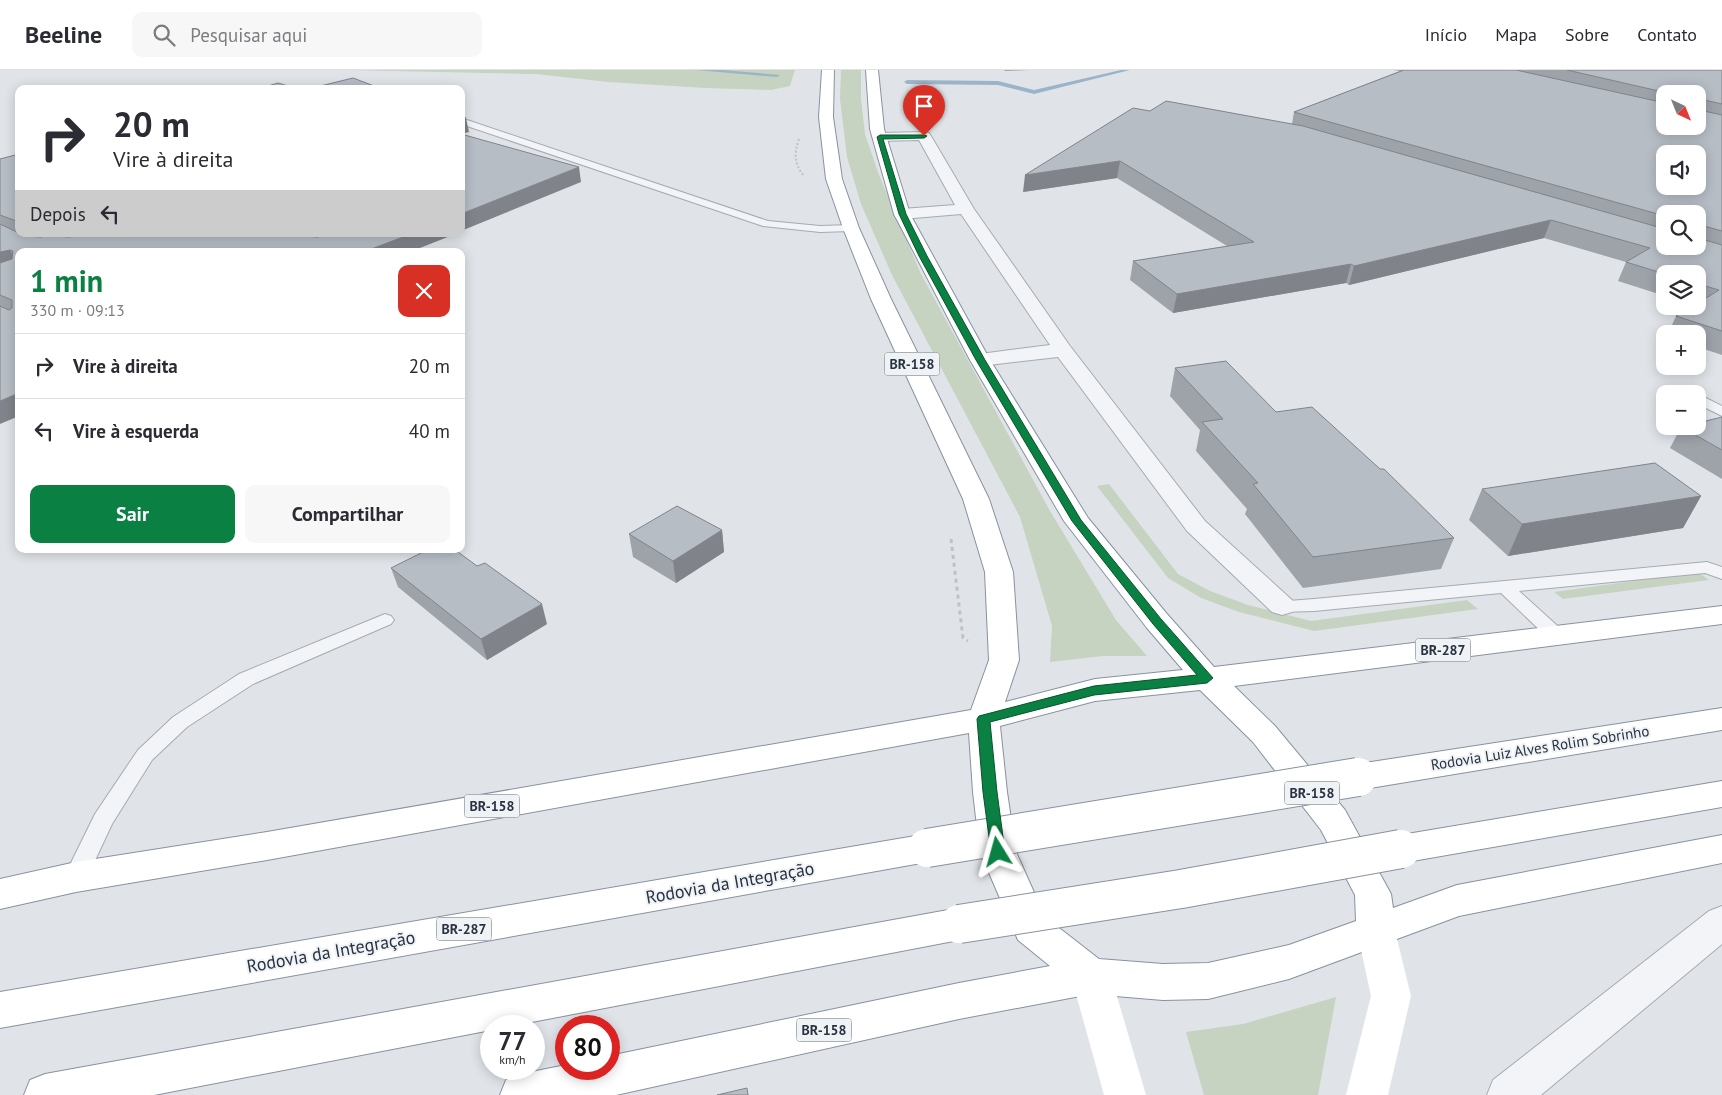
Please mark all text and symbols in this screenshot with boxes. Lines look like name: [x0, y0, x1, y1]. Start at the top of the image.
search box: [132, 12, 482, 57]
text: Beeline: [25, 19, 102, 50]
icon: search: [150, 21, 178, 49]
text: Pesquisar aqui: [190, 23, 307, 47]
text: Início: [1425, 23, 1467, 46]
text: Mapa: [1495, 23, 1537, 46]
text: Sobre: [1565, 23, 1609, 46]
text: Contato: [1637, 23, 1697, 46]
pin: [903, 85, 945, 136]
north arrow: [1656, 85, 1706, 135]
map controls: [1656, 85, 1706, 435]
icon: arrive: [910, 92, 938, 120]
text: 20 m: [113, 101, 190, 147]
icon: right: [30, 105, 95, 170]
text: Vire à direita: [113, 145, 233, 173]
button: sound: [1656, 145, 1706, 195]
icon: left: [96, 200, 124, 228]
text: Depois: [30, 202, 86, 226]
button: search: [1656, 205, 1706, 255]
text: 1 min: [30, 261, 103, 300]
button: close: [398, 265, 450, 317]
button: layers: [1656, 265, 1706, 315]
text: 330 m · 09:13: [30, 300, 125, 320]
button: +: [1656, 325, 1706, 375]
icon: right: [30, 352, 58, 380]
road number: BR-158: [884, 352, 940, 376]
text: Vire à direita: [73, 354, 178, 378]
text: 20 m: [409, 354, 450, 378]
button: −: [1656, 385, 1706, 435]
icon: left: [30, 417, 58, 445]
text: Vire à esquerda: [73, 419, 199, 443]
text: 40 m: [409, 419, 450, 443]
button: Sair: [30, 485, 235, 543]
button: Compartilhar: [245, 485, 450, 543]
road number: BR-287: [1416, 638, 1470, 662]
street label: Rodovia Luiz Alves Rolim Sobrinho: [1429, 721, 1650, 774]
road number: BR-158: [1284, 781, 1340, 804]
road number: BR-158: [464, 794, 520, 818]
position arrow: [971, 825, 1023, 877]
street label: Rodovia da Integração: [644, 856, 816, 909]
road number: BR-287: [436, 918, 492, 941]
street label: Rodovia da Integração: [245, 925, 417, 978]
speed limit sign: 80: [555, 1015, 620, 1080]
road number: BR-158: [796, 1018, 852, 1042]
text: 77: [498, 1025, 527, 1057]
text: km/h: [499, 1052, 526, 1067]

